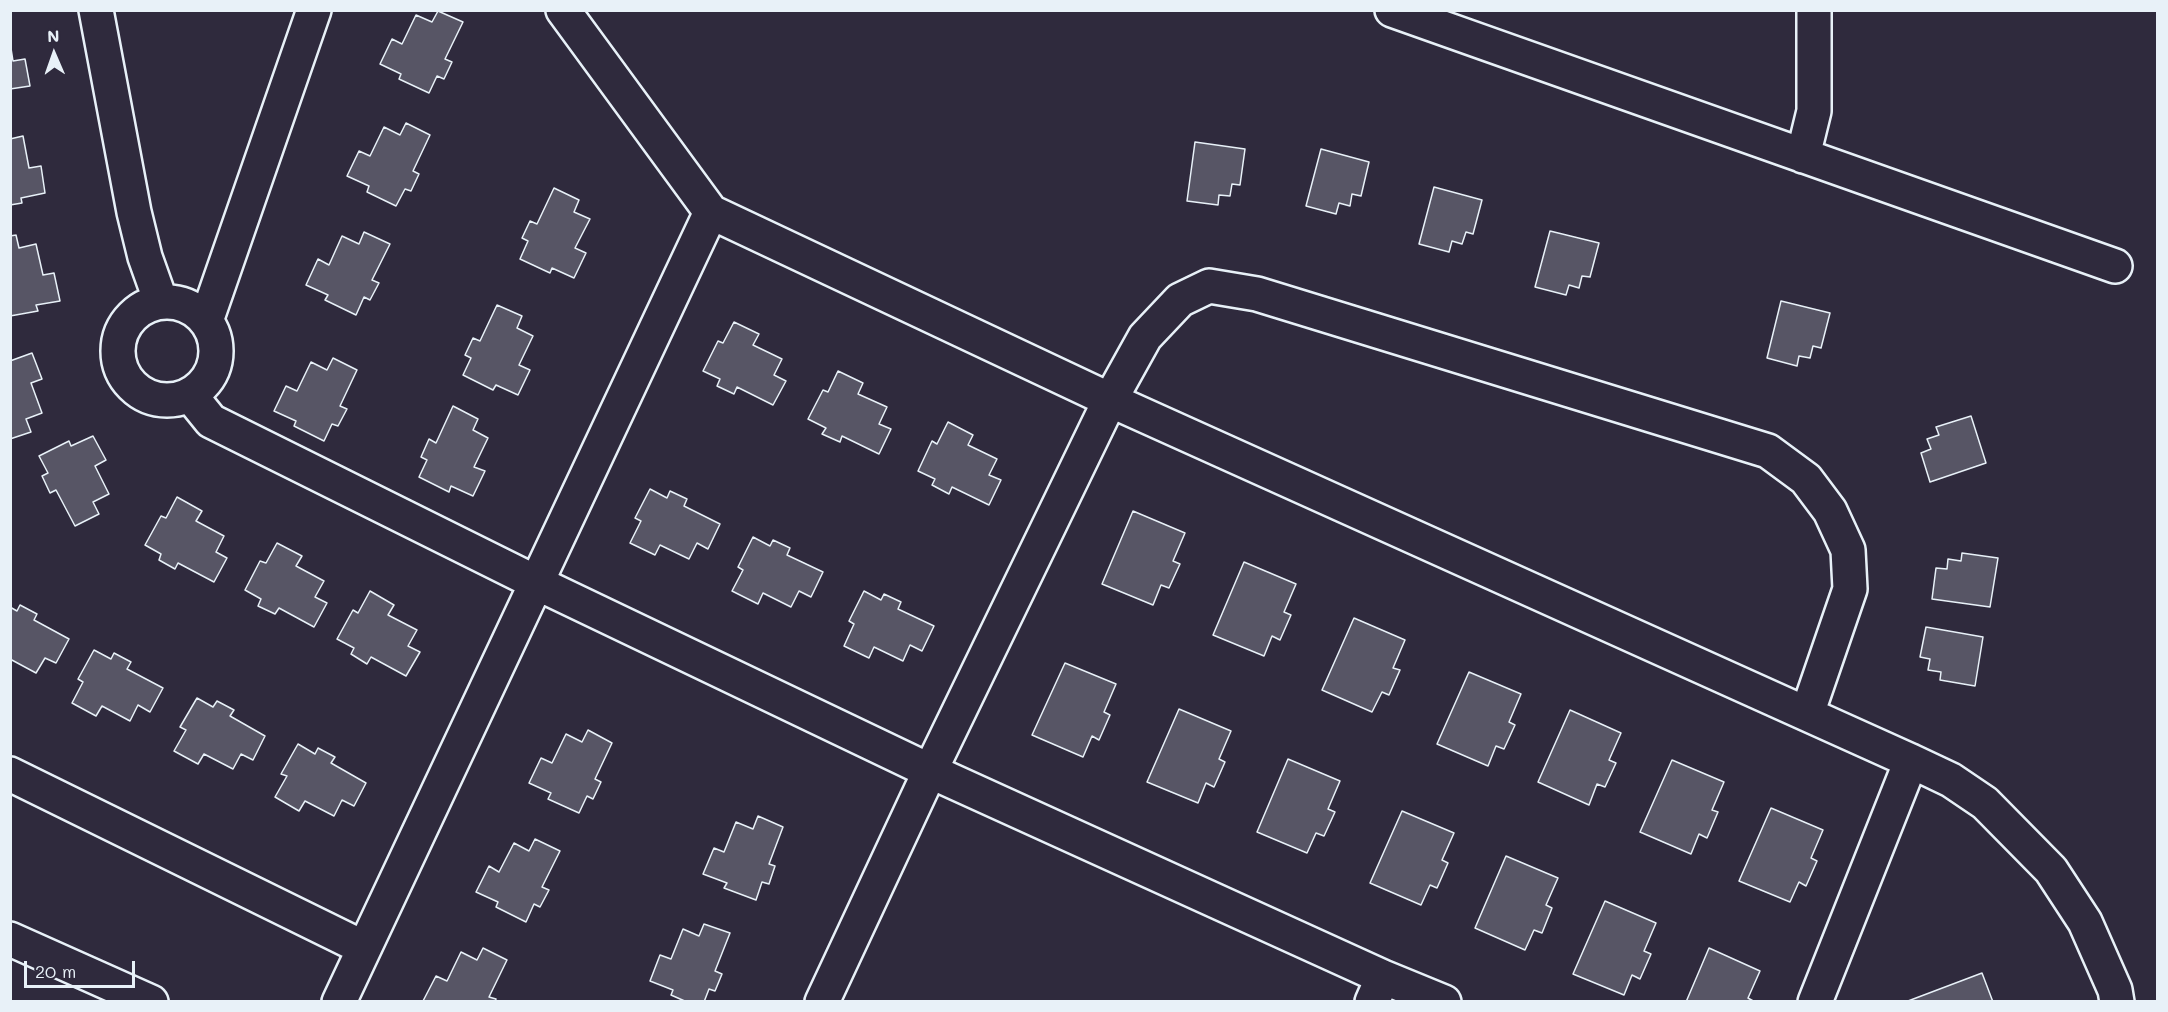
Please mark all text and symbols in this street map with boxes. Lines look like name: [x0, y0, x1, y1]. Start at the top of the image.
north arrow: [24, 24, 84, 84]
text: N: [47, 25, 60, 46]
scale bar: [27, 949, 138, 987]
text: 20 m: [35, 959, 76, 983]

